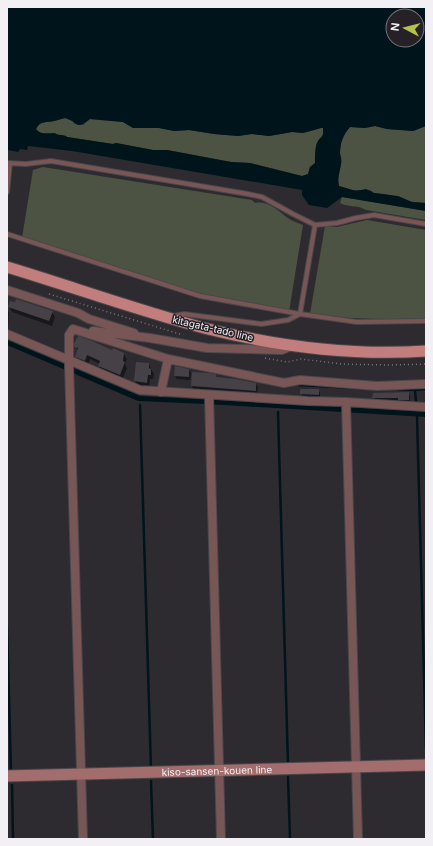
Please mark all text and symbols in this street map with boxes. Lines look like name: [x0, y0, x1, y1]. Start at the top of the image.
north arrow: [385, 8, 425, 48]
text: N: [388, 22, 403, 32]
street label: kitagata-tado line: [171, 313, 255, 343]
street label: kiso-sansen-kouen line: [161, 763, 273, 778]

